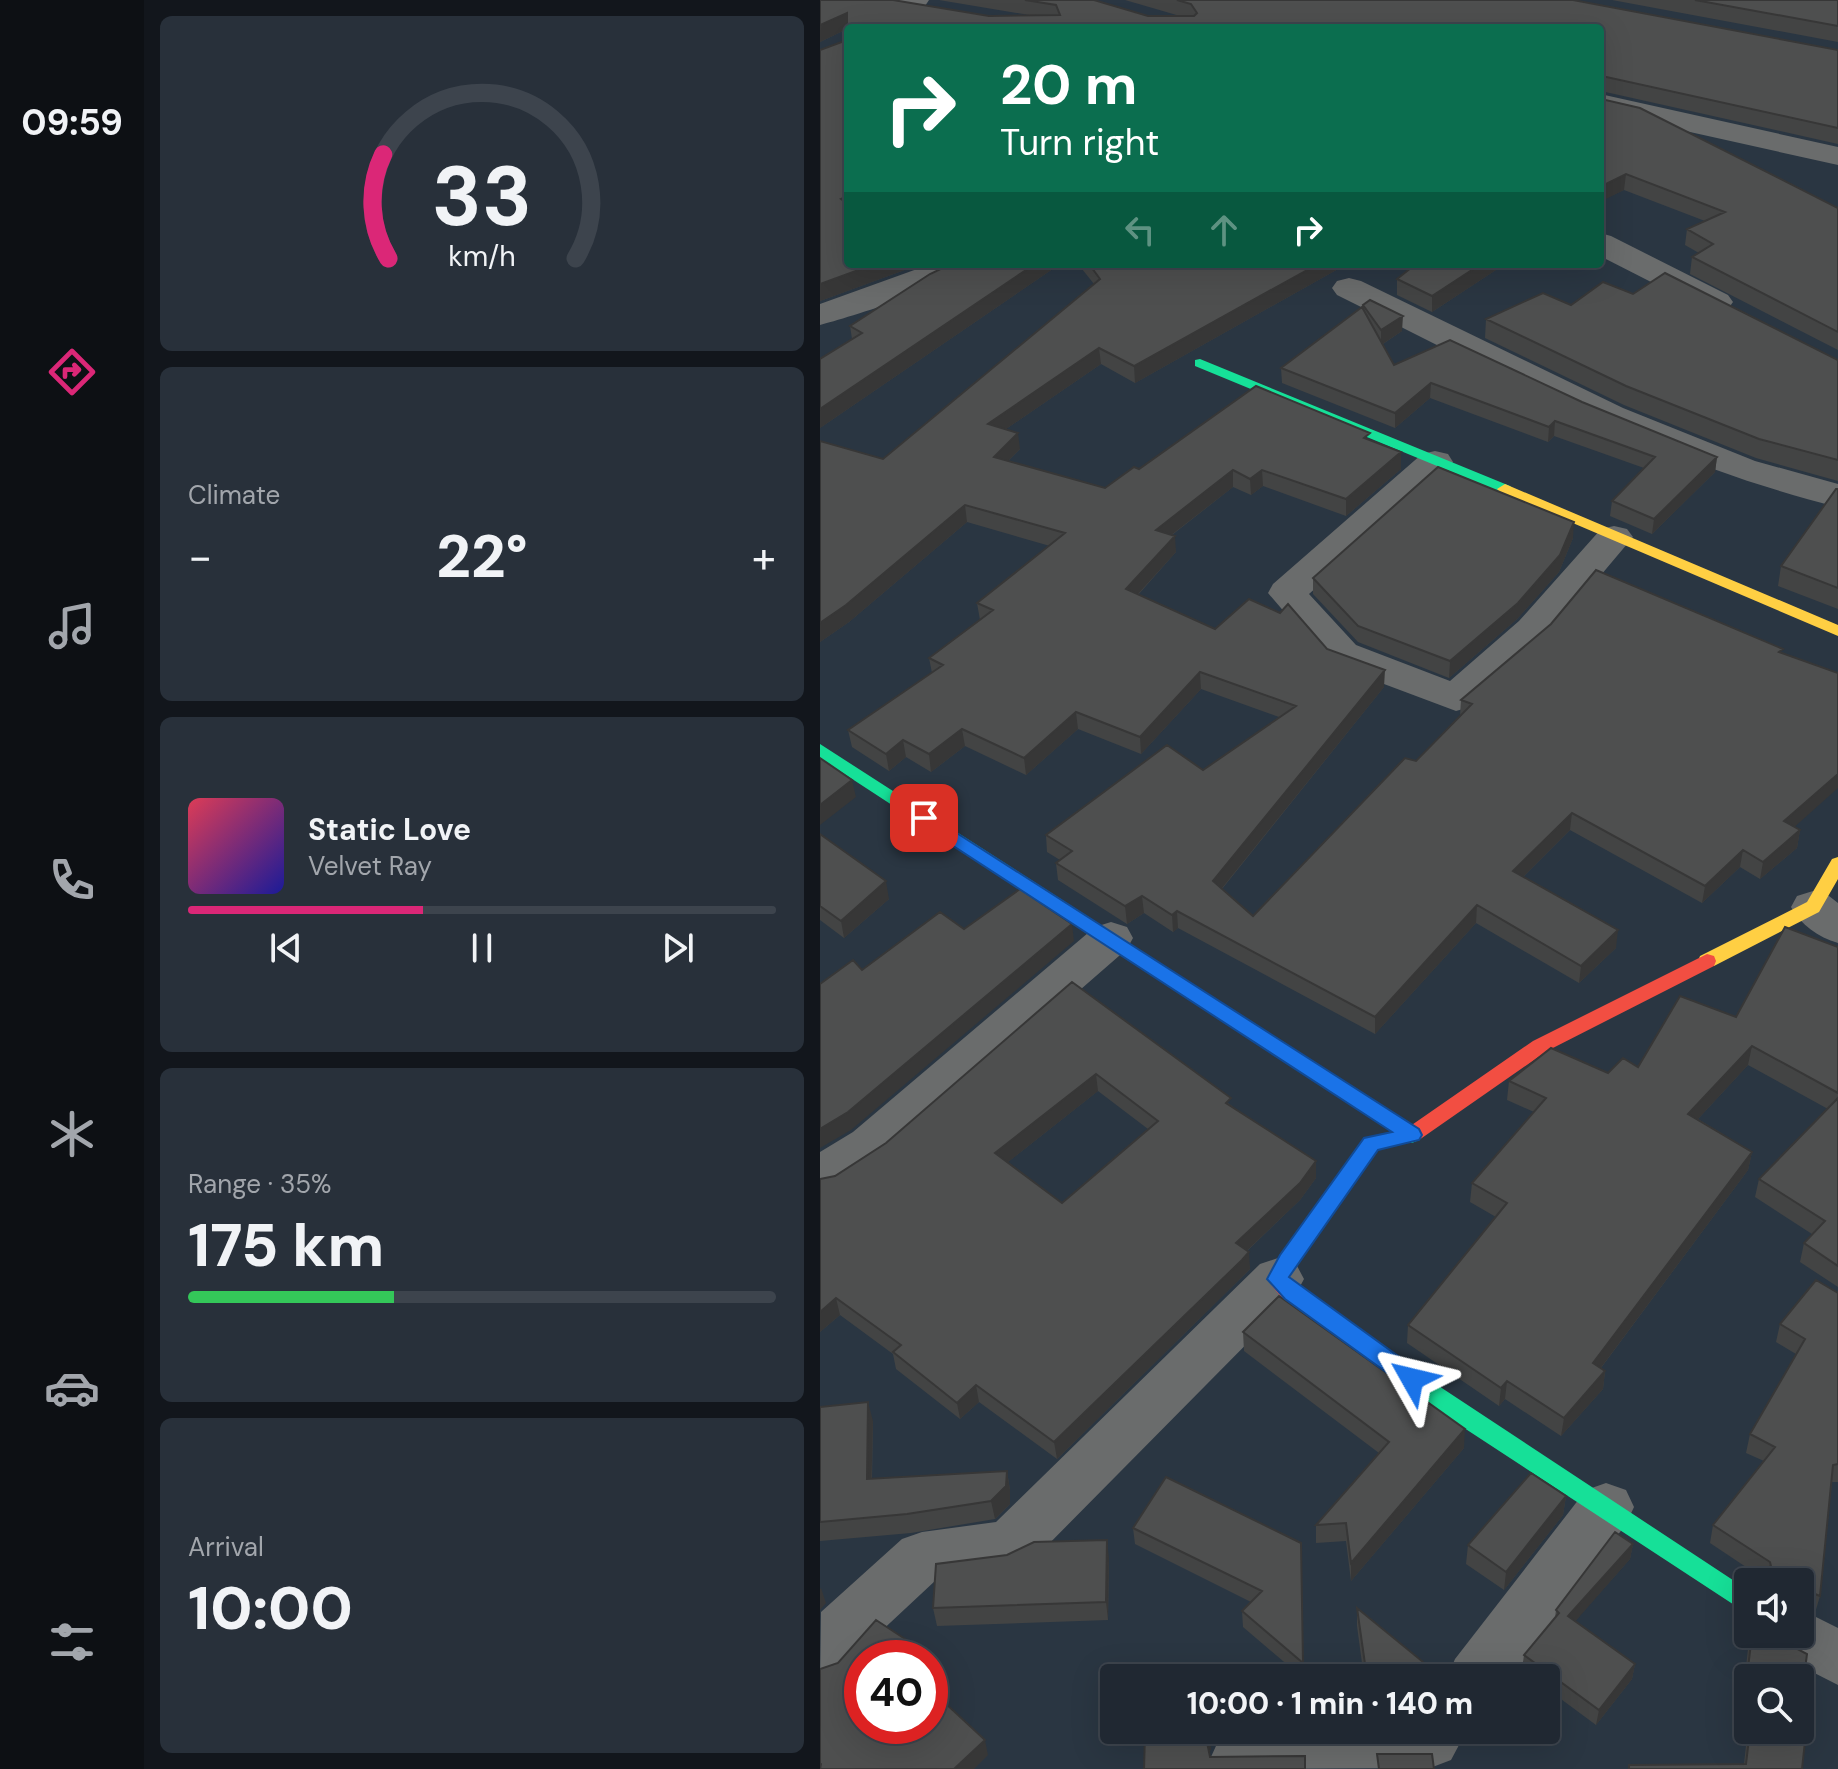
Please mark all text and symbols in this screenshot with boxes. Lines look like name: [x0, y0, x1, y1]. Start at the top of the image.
text: 20 m: [1000, 48, 1137, 121]
icon: right: [868, 56, 972, 160]
text: 09:59: [21, 99, 123, 146]
text: Turn right: [1000, 119, 1159, 166]
text: 33: [432, 142, 532, 251]
icon: left: [1118, 208, 1162, 252]
icon: ahead: [1202, 208, 1246, 252]
icon: right: [1286, 208, 1330, 252]
text: km/h: [448, 238, 516, 275]
icon: directions: [44, 344, 100, 400]
text: Climate: [188, 478, 280, 512]
text: 22°: [436, 517, 528, 596]
text: −: [188, 528, 212, 586]
text: +: [752, 528, 776, 586]
icon: music: [44, 598, 100, 654]
pin: [890, 784, 958, 852]
icon: arrive: [902, 796, 946, 840]
text: Static Love: [308, 810, 471, 849]
text: Velvet Ray: [308, 849, 432, 883]
icon: phone: [44, 852, 100, 908]
icon: previous: [264, 926, 308, 970]
icon: pause: [460, 926, 504, 970]
icon: next: [656, 926, 700, 970]
icon: climate: [44, 1106, 100, 1162]
text: Range · 35%: [188, 1167, 332, 1201]
text: 175 km: [188, 1206, 384, 1285]
position arrow: [1370, 1337, 1454, 1421]
icon: car: [44, 1360, 100, 1416]
text: Arrival: [188, 1530, 264, 1564]
map controls: [1734, 1568, 1814, 1744]
button: sound: [1734, 1568, 1814, 1648]
text: 10:00: [188, 1569, 353, 1648]
icon: filters: [44, 1614, 100, 1670]
speed limit sign: 40: [844, 1640, 948, 1744]
button: search: [1734, 1664, 1814, 1744]
text: 10:00 · 1 min · 140 m: [1187, 1684, 1473, 1723]

